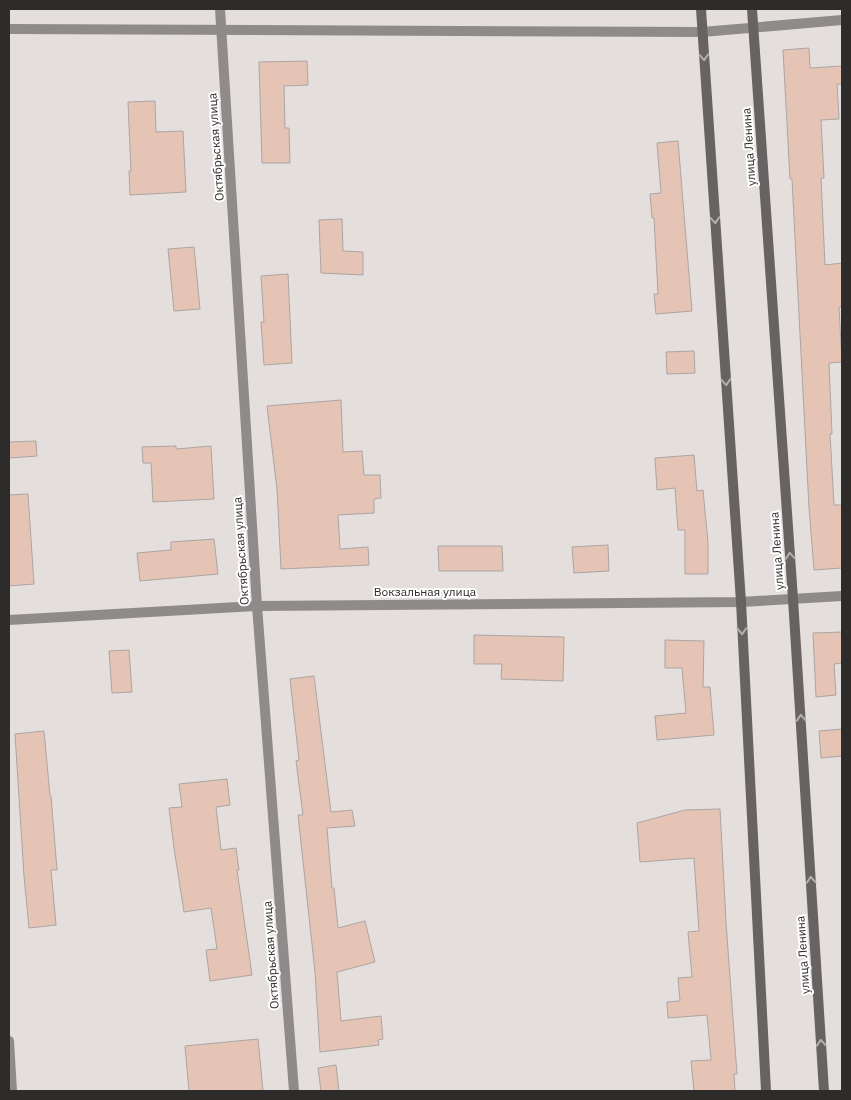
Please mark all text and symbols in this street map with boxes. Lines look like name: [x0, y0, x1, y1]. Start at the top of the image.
one-way arrow: [698, 54, 709, 62]
street label: Октябрьская улица: [204, 92, 227, 202]
street label: улица Ленина: [738, 107, 759, 187]
one-way arrow: [709, 216, 720, 224]
one-way arrow: [720, 378, 731, 386]
street label: Октябрьская улица: [229, 496, 252, 606]
street label: улица Ленина: [766, 511, 787, 591]
one-way arrow: [785, 552, 796, 560]
street label: Вокзальная улица: [374, 584, 477, 599]
one-way arrow: [737, 627, 748, 635]
one-way arrow: [795, 714, 806, 722]
one-way arrow: [805, 876, 816, 884]
street label: Октябрьская улица: [259, 900, 282, 1010]
street label: улица Ленина: [792, 915, 813, 995]
one-way arrow: [816, 1038, 827, 1046]

